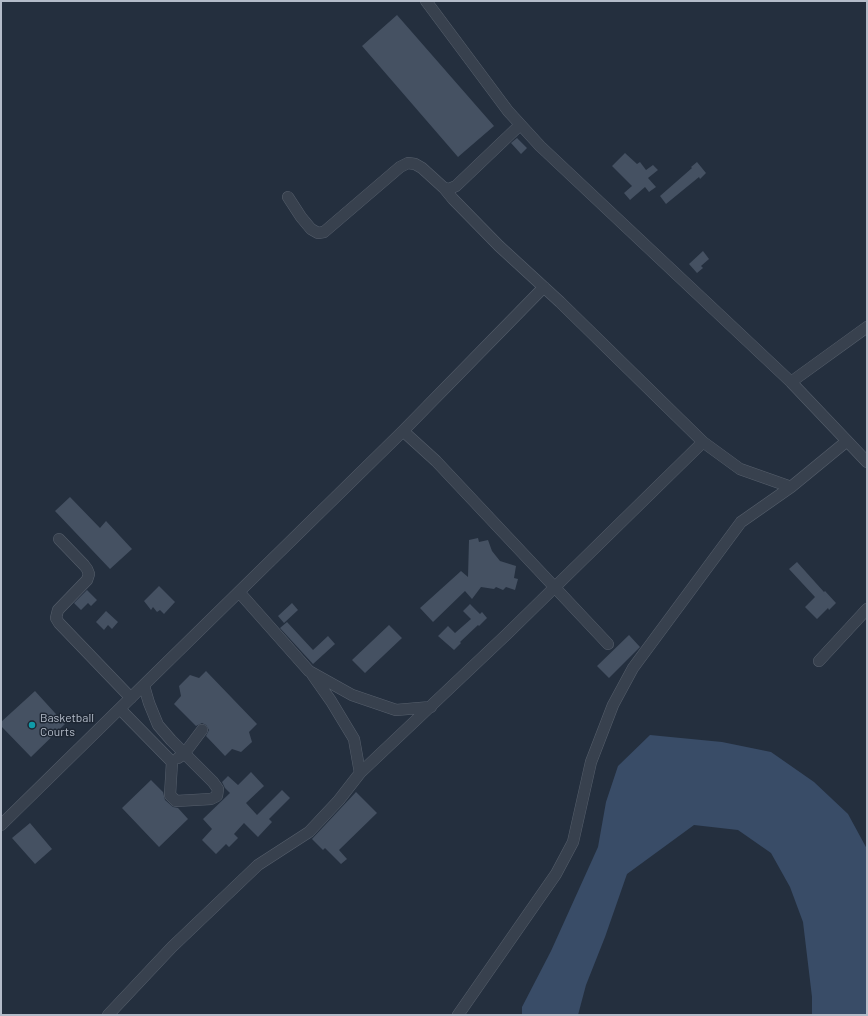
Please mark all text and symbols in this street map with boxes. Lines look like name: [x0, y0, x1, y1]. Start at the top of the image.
place label: Basketball Courts: [40, 711, 94, 739]
marker: Basketball Courts: [27, 720, 37, 730]

